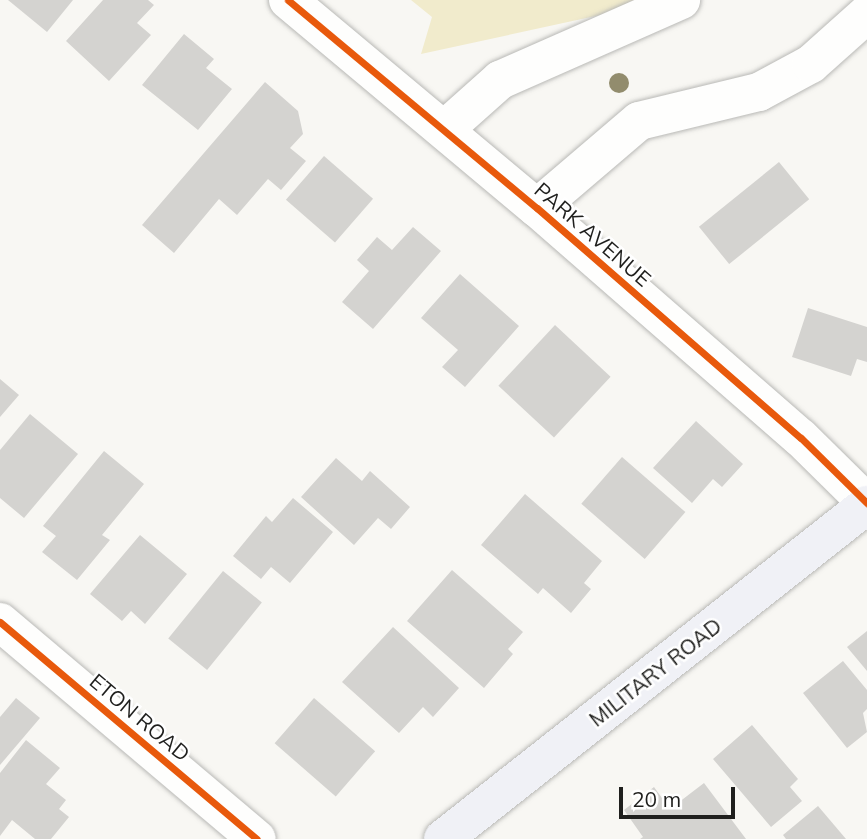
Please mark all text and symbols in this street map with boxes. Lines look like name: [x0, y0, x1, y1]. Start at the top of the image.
street label: PARK AVENUE: [530, 177, 656, 291]
street label: MILITARY ROAD: [584, 613, 726, 731]
street label: ETON ROAD: [85, 668, 195, 766]
scale bar: [622, 772, 738, 816]
text: 20 m: [632, 786, 681, 812]

